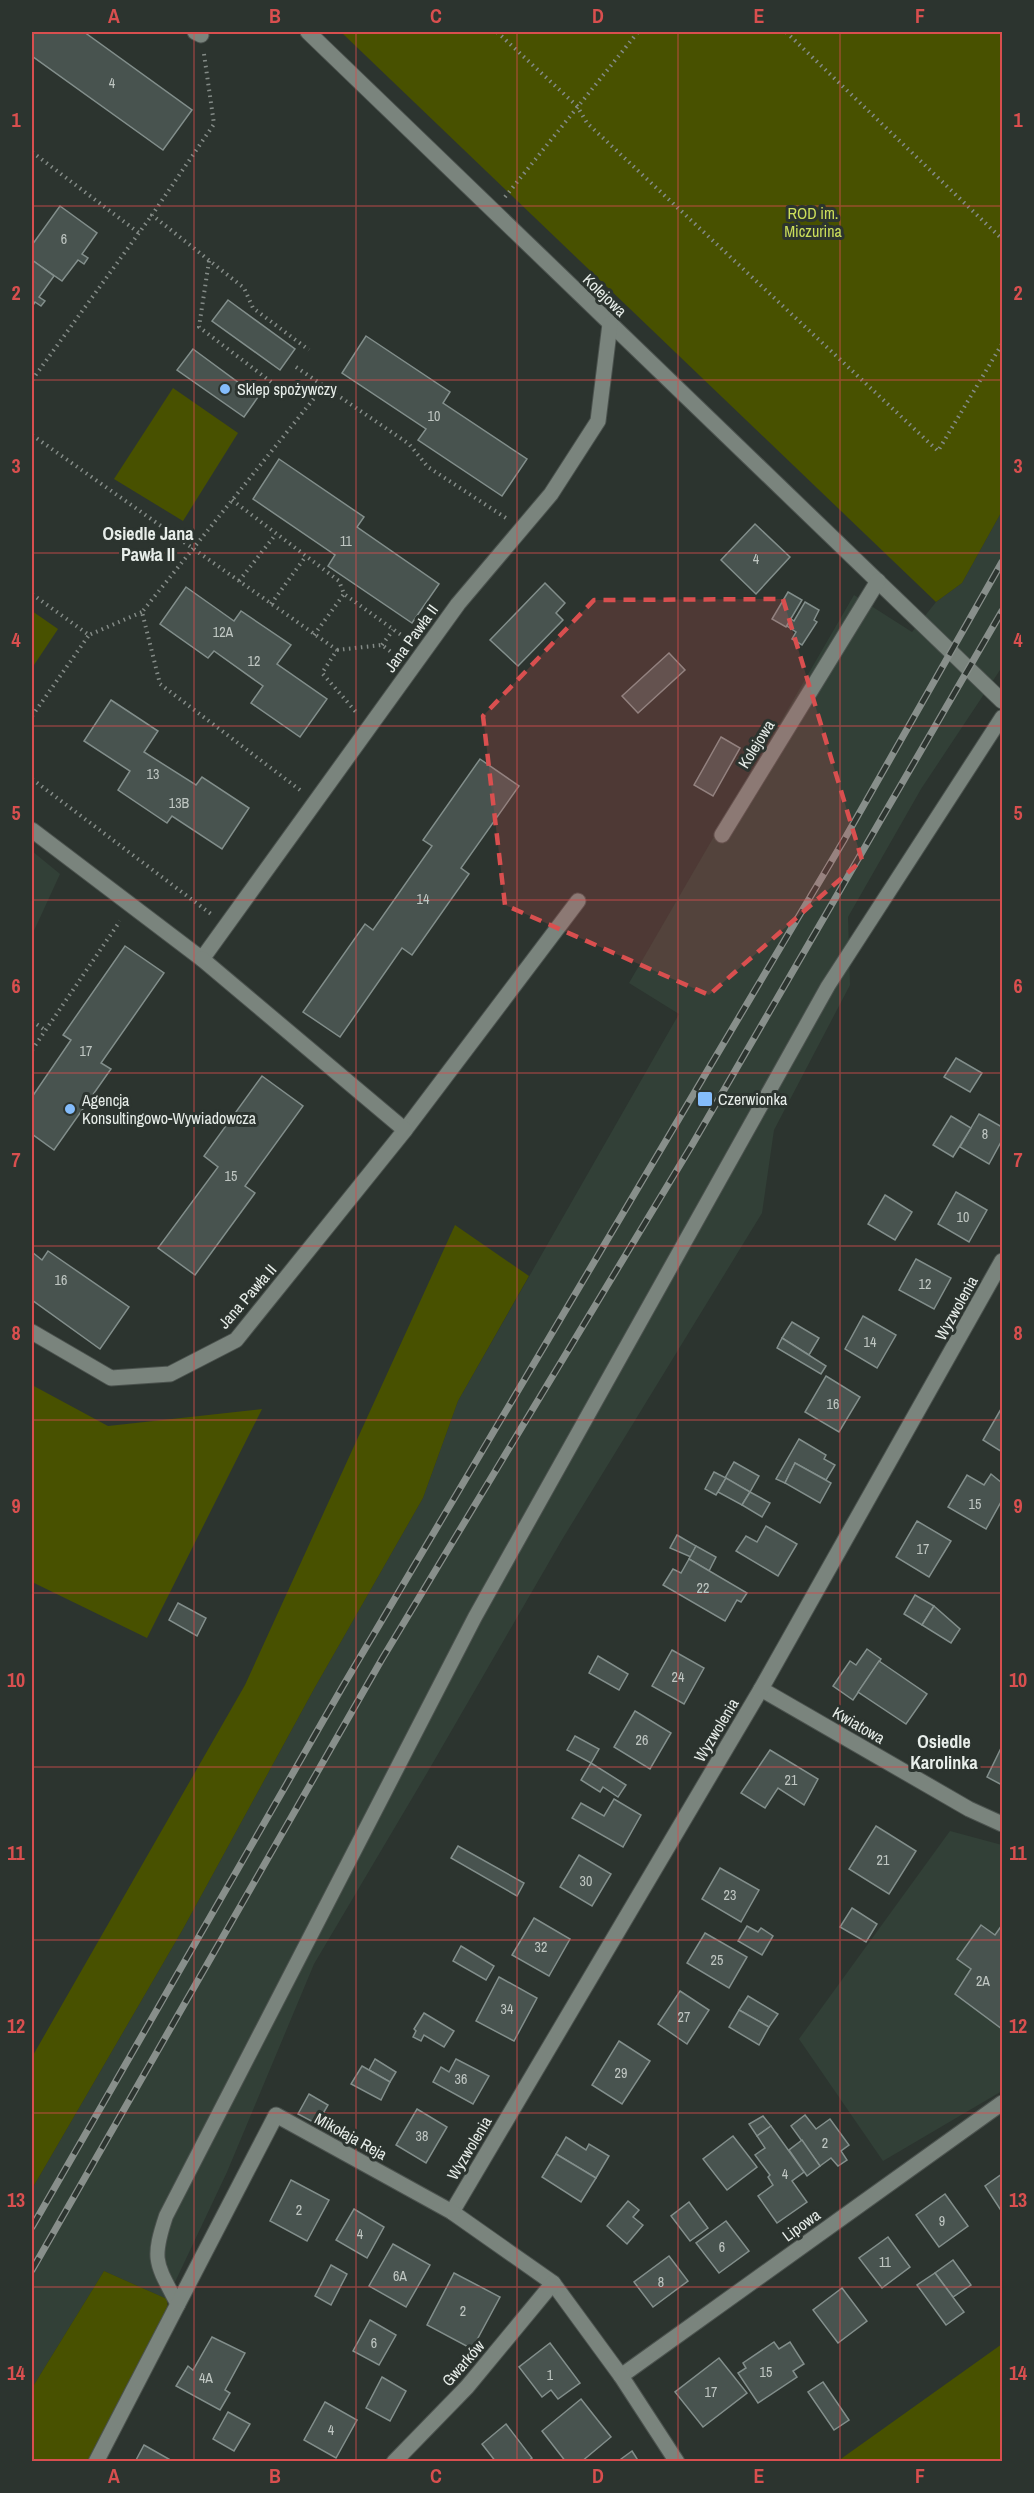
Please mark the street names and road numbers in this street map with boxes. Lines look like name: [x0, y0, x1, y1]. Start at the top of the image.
street label: Kolejowa: [578, 269, 632, 322]
street label: Jana Pawła II: [379, 600, 443, 676]
street label: Kolejowa: [733, 715, 780, 772]
street label: Jana Pawła II: [213, 1259, 281, 1333]
street label: Wyzwolenia: [929, 1271, 983, 1344]
street label: Wyzwolenia: [688, 1693, 744, 1766]
street label: Kwiatowa: [829, 1701, 890, 1749]
street label: Mikołaja Reja: [311, 2107, 392, 2165]
street label: Wyzwolenia: [441, 2111, 497, 2184]
street label: Lipowa: [777, 2203, 825, 2246]
street label: Gwarków: [437, 2335, 490, 2391]

